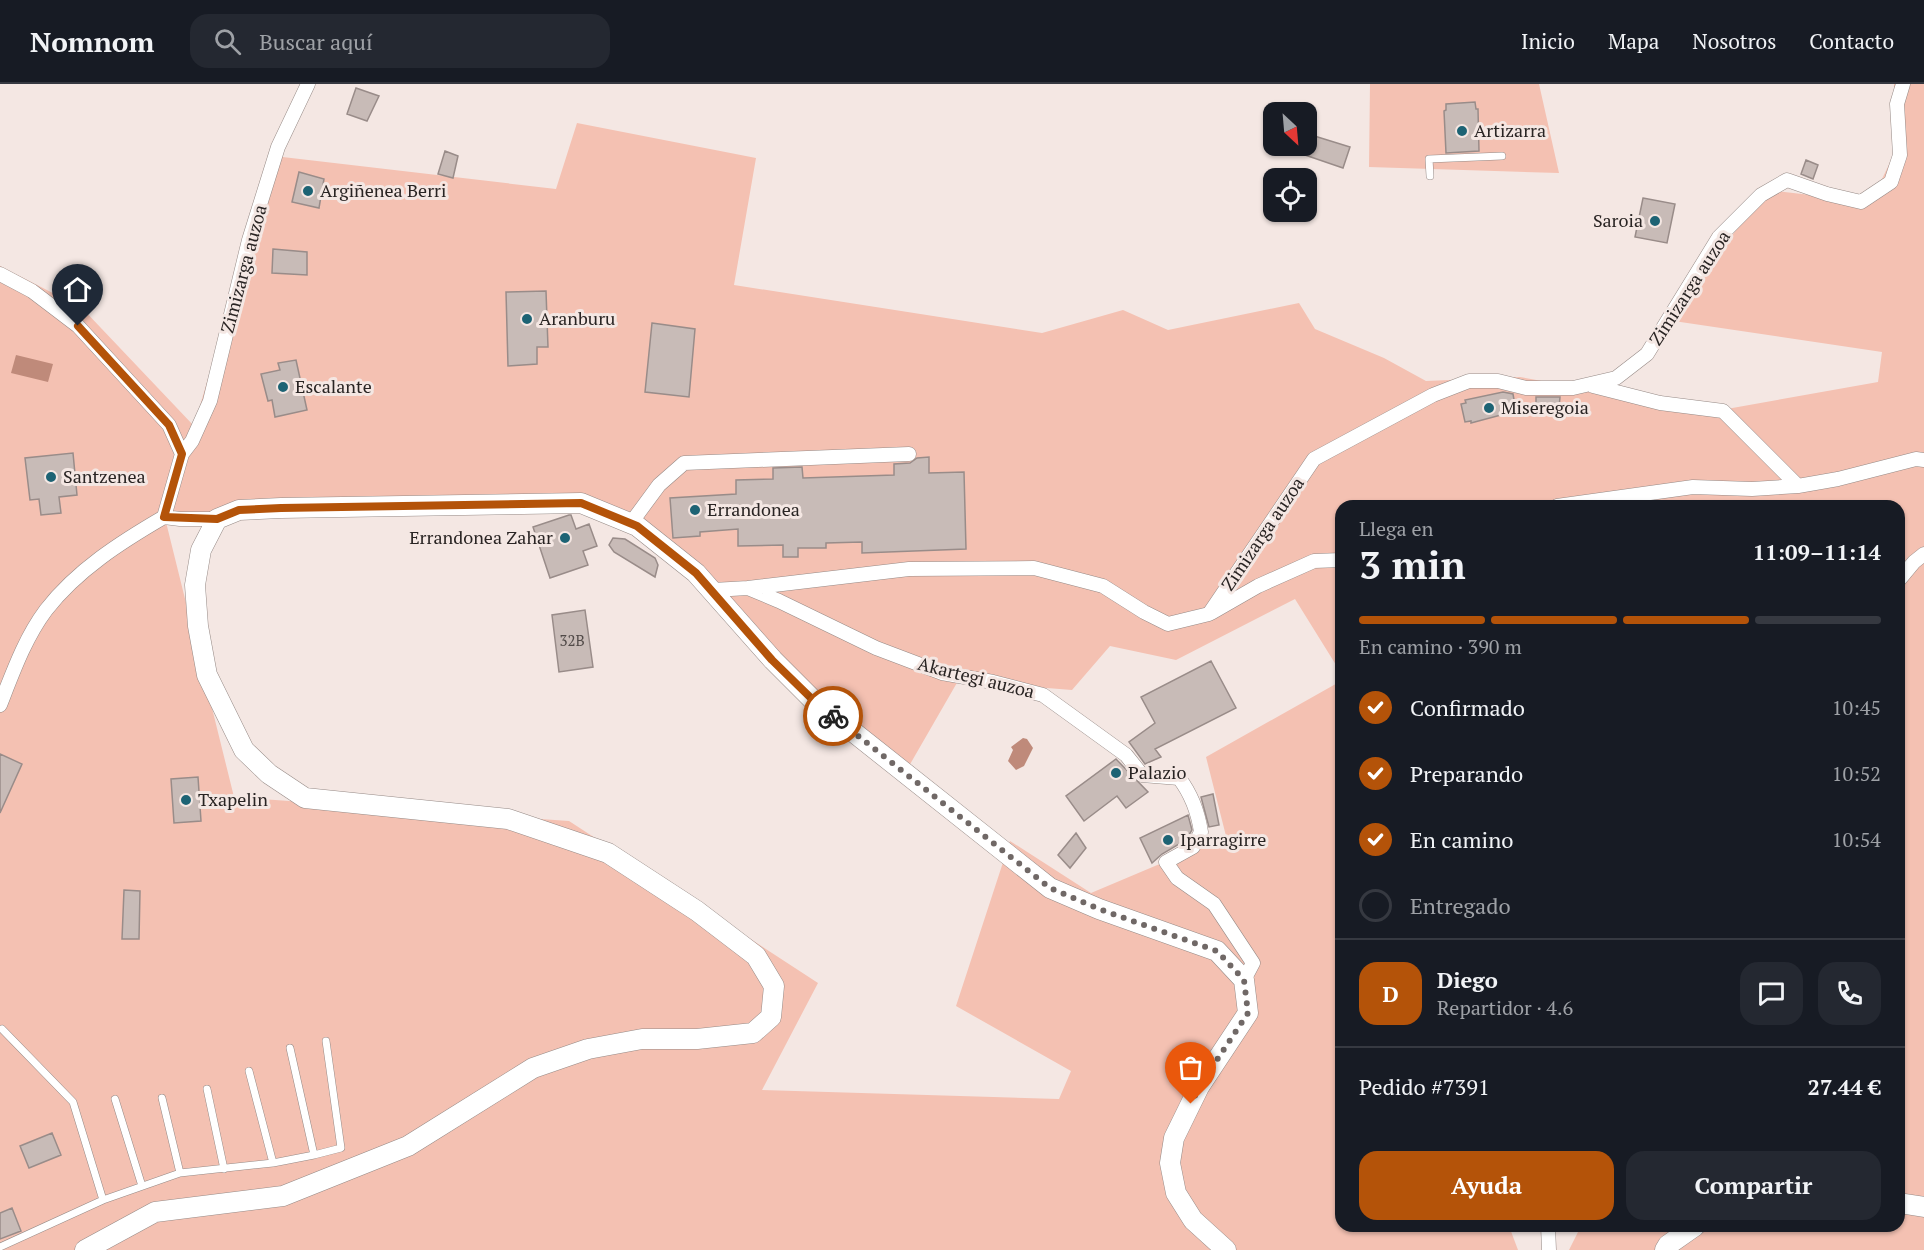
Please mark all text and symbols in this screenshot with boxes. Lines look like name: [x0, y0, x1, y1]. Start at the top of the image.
search box: [190, 14, 610, 68]
text: Nomnom: [30, 23, 154, 60]
icon: search: [211, 25, 244, 58]
text: Buscar aquí: [259, 27, 373, 56]
text: Inicio: [1521, 27, 1575, 55]
text: Mapa: [1608, 27, 1659, 55]
text: Nosotros: [1692, 27, 1776, 55]
text: Contacto: [1809, 27, 1894, 55]
north arrow: [1263, 102, 1317, 156]
map controls: [1263, 102, 1317, 222]
place label: Artizarra: [1474, 118, 1546, 142]
marker: Artizarra: [1455, 124, 1469, 138]
button: locate: [1263, 168, 1317, 222]
place label: Argiñenea Berri: [320, 178, 446, 202]
marker: Argiñenea Berri: [301, 184, 315, 198]
street label: Zimizarga auzoa: [214, 202, 272, 336]
place label: Saroia: [1593, 208, 1643, 232]
marker: Saroia: [1648, 214, 1662, 228]
street label: Zimizarga auzoa: [1643, 226, 1735, 349]
pin: [52, 264, 103, 326]
icon: home: [61, 273, 94, 306]
place label: Aranburu: [539, 306, 615, 330]
marker: Aranburu: [520, 312, 534, 326]
place label: Escalante: [295, 374, 372, 398]
marker: Escalante: [276, 380, 290, 394]
place label: Miseregoia: [1501, 395, 1589, 419]
marker: Miseregoia: [1482, 401, 1496, 415]
place label: Santzenea: [63, 464, 146, 488]
marker: Santzenea: [44, 470, 58, 484]
street label: Zimizarga auzoa: [1215, 472, 1309, 595]
place label: Errandonea: [707, 497, 800, 521]
marker: Errandonea: [688, 503, 702, 517]
text: Llega en: [1359, 515, 1433, 542]
place label: Errandonea Zahar: [409, 525, 553, 549]
marker: Errandonea Zahar: [558, 531, 572, 545]
text: 11:09–11:14: [1753, 537, 1881, 566]
text: 3 min: [1359, 538, 1466, 590]
house number: 32B: [559, 630, 585, 650]
text: En camino · 390 m: [1359, 633, 1522, 660]
street label: Akartegi auzoa: [915, 651, 1037, 703]
courier: [803, 686, 863, 746]
icon: check: [1359, 691, 1392, 724]
text: Confirmado: [1410, 693, 1525, 722]
text: 10:45: [1832, 694, 1881, 721]
icon: bike: [817, 700, 850, 733]
icon: check: [1359, 757, 1392, 790]
text: Preparando: [1410, 759, 1523, 788]
place label: Palazio: [1128, 760, 1187, 784]
text: 10:52: [1832, 760, 1881, 787]
marker: Palazio: [1109, 766, 1123, 780]
place label: Txapelin: [198, 787, 268, 811]
marker: Txapelin: [179, 793, 193, 807]
icon: check: [1359, 823, 1392, 856]
text: En camino: [1410, 825, 1513, 854]
text: 10:54: [1832, 826, 1881, 853]
place label: Iparragirre: [1180, 827, 1266, 851]
marker: Iparragirre: [1161, 833, 1175, 847]
text: Entregado: [1410, 891, 1511, 920]
button: chat: [1740, 962, 1803, 1025]
button: phone: [1818, 962, 1881, 1025]
text: Diego: [1437, 965, 1498, 994]
text: D: [1382, 979, 1399, 1008]
text: Repartidor · 4.6: [1437, 994, 1573, 1021]
pin: [1165, 1042, 1216, 1104]
icon: bag: [1174, 1051, 1207, 1084]
text: Pedido #7391: [1359, 1072, 1490, 1101]
text: 27.44 €: [1808, 1072, 1881, 1101]
button: Ayuda: [1359, 1151, 1614, 1220]
button: Compartir: [1626, 1151, 1881, 1220]

